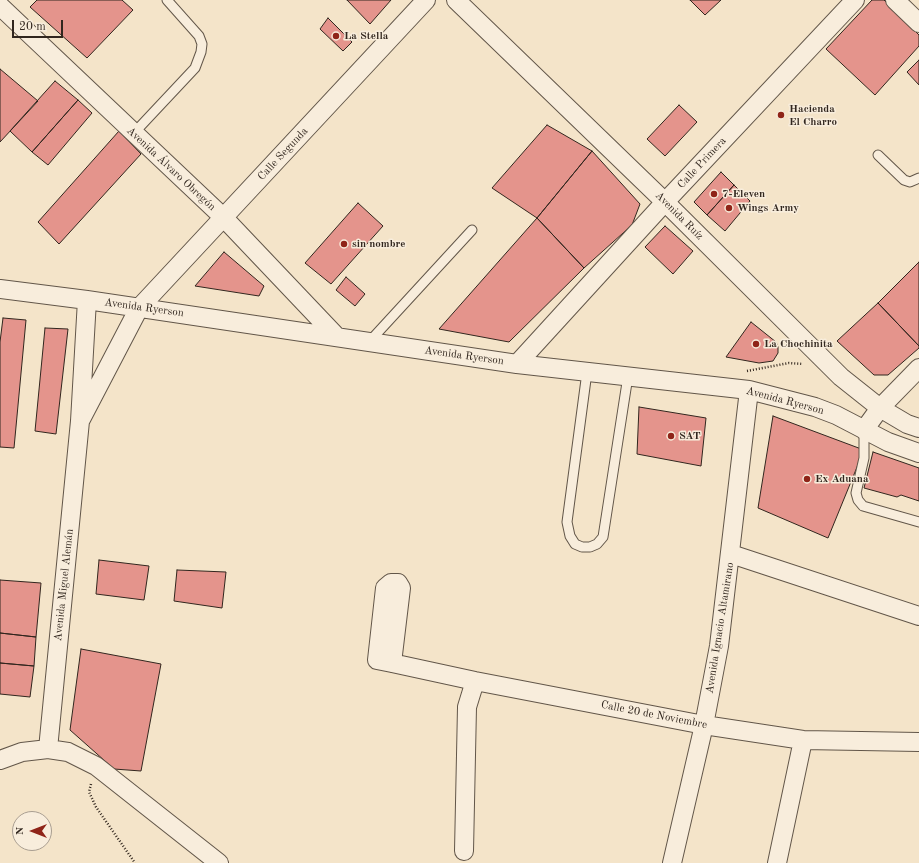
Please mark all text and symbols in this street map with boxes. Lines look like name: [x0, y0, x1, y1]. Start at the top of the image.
scale bar: [14, 12, 65, 38]
text: 20 m: [19, 21, 46, 33]
place label: La Stella: [344, 29, 388, 43]
marker: La Stella: [331, 31, 341, 41]
place label: Hacienda El Charro: [789, 102, 837, 128]
marker: Hacienda El Charro: [776, 110, 786, 120]
street label: Avenida Álvaro Obregón: [124, 124, 218, 214]
street label: Calle Segunda: [255, 125, 311, 183]
street label: Calle Primera: [675, 135, 729, 191]
place label: 7-Eleven: [722, 187, 765, 201]
street label: Avenida Ruíz: [652, 189, 706, 243]
marker: 7-Eleven: [709, 189, 719, 199]
place label: Wings Army: [737, 201, 799, 215]
marker: Wings Army: [724, 203, 734, 213]
place label: sin nombre: [352, 237, 405, 251]
marker: sin nombre: [339, 239, 349, 249]
street label: Avenida Ryerson: [103, 296, 185, 320]
place label: La Chochinita: [764, 337, 833, 351]
marker: La Chochinita: [751, 339, 761, 349]
street label: Avenida Ryerson: [423, 344, 505, 368]
street label: Avenida Ryerson: [745, 384, 825, 418]
place label: SAT: [679, 429, 701, 443]
marker: SAT: [666, 431, 676, 441]
place label: Ex Aduana: [815, 472, 869, 486]
marker: Ex Aduana: [802, 474, 812, 484]
street label: Avenida Miguel Alemán: [52, 528, 76, 642]
street label: Avenida Ignacio Altamirano: [703, 561, 737, 695]
street label: Calle 20 de Noviembre: [600, 698, 708, 732]
north arrow: [12, 811, 52, 851]
text: N: [15, 827, 26, 835]

